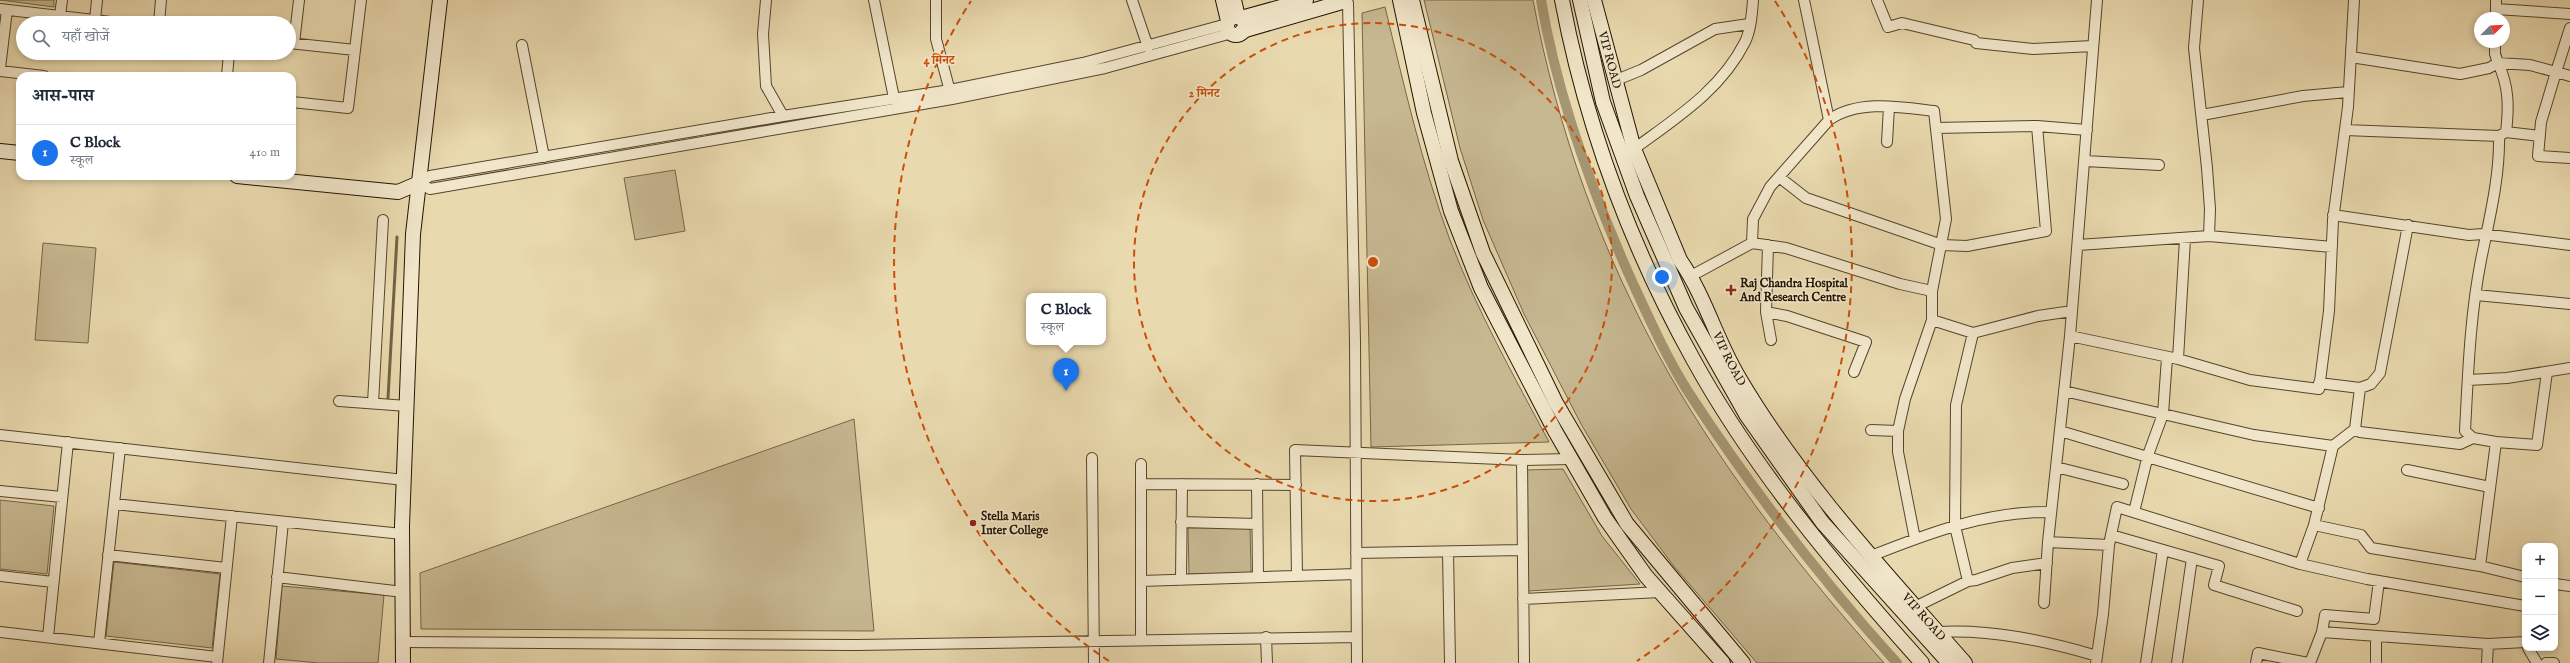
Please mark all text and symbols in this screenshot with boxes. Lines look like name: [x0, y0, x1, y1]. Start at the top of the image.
north arrow: [2474, 12, 2510, 48]
search box: [16, 16, 296, 60]
icon: search: [30, 27, 52, 49]
text: यहाँ खोजें: [62, 27, 109, 46]
street label: VIP ROAD: [1594, 29, 1625, 91]
text: 4 मिनट: [923, 53, 956, 68]
text: आस-पास: [32, 86, 94, 107]
text: 2 मिनट: [1189, 86, 1221, 101]
text: C Block: [70, 133, 121, 152]
text: 1: [43, 144, 47, 161]
text: 410 m: [250, 144, 280, 161]
text: स्कूल: [70, 152, 93, 169]
centre of rings: [1366, 255, 1380, 269]
your location: [1652, 267, 1672, 287]
place label: Raj Chandra Hospital And Research Centre: [1739, 276, 1849, 305]
marker: Raj Chandra Hospital And Research Centre: [1725, 284, 1737, 296]
popup: [1026, 293, 1106, 345]
text: C Block: [1041, 300, 1091, 319]
text: स्कूल: [1041, 319, 1064, 336]
street label: VIP ROAD: [1709, 329, 1749, 389]
pin: 1: [1053, 358, 1079, 391]
place label: Stella Maris Inter College: [981, 509, 1049, 539]
marker: Stella Maris Inter College: [968, 518, 978, 528]
map controls: [2522, 543, 2558, 651]
button: +: [2522, 543, 2558, 579]
button: −: [2522, 579, 2558, 615]
street label: VIP ROAD: [1898, 589, 1949, 644]
button: layers: [2522, 615, 2558, 651]

